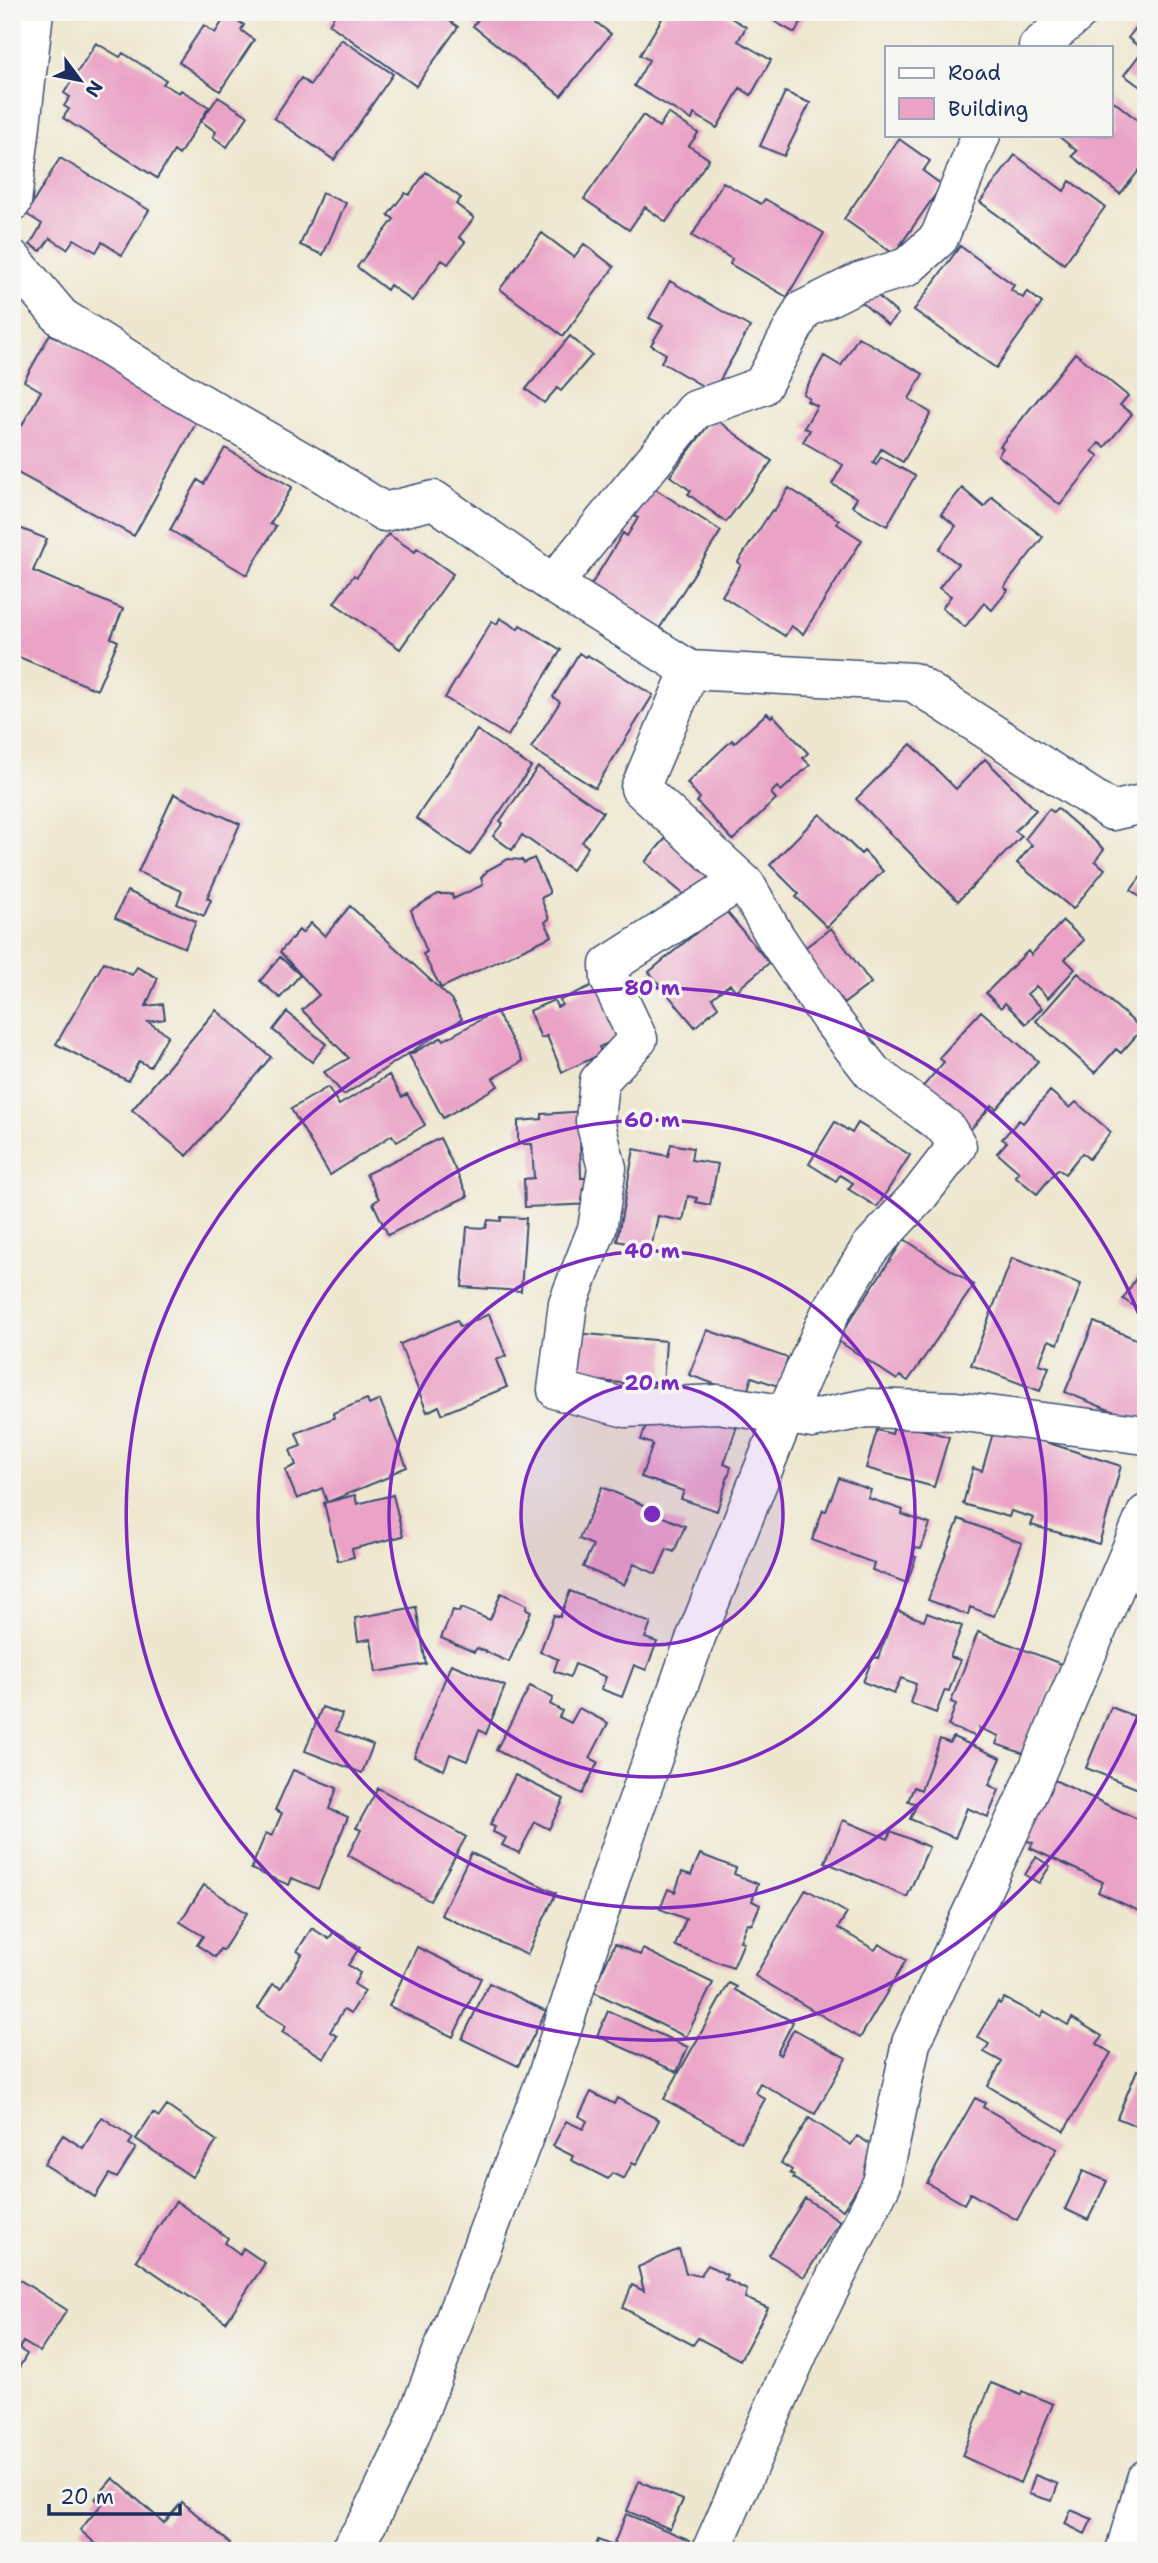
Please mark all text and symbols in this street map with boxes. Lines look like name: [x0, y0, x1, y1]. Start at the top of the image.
north arrow: [46, 46, 116, 116]
legend: [885, 46, 1112, 136]
text: Road: [948, 59, 1001, 87]
text: N: [79, 76, 109, 102]
text: Building: [948, 95, 1028, 123]
text: 80 m: [624, 974, 680, 1002]
text: 60 m: [624, 1106, 680, 1134]
text: 40 m: [624, 1237, 680, 1265]
text: 20 m: [624, 1369, 680, 1397]
centre of rings: [640, 1502, 664, 1526]
scale bar: [49, 2472, 180, 2516]
text: 20 m: [60, 2483, 114, 2511]

